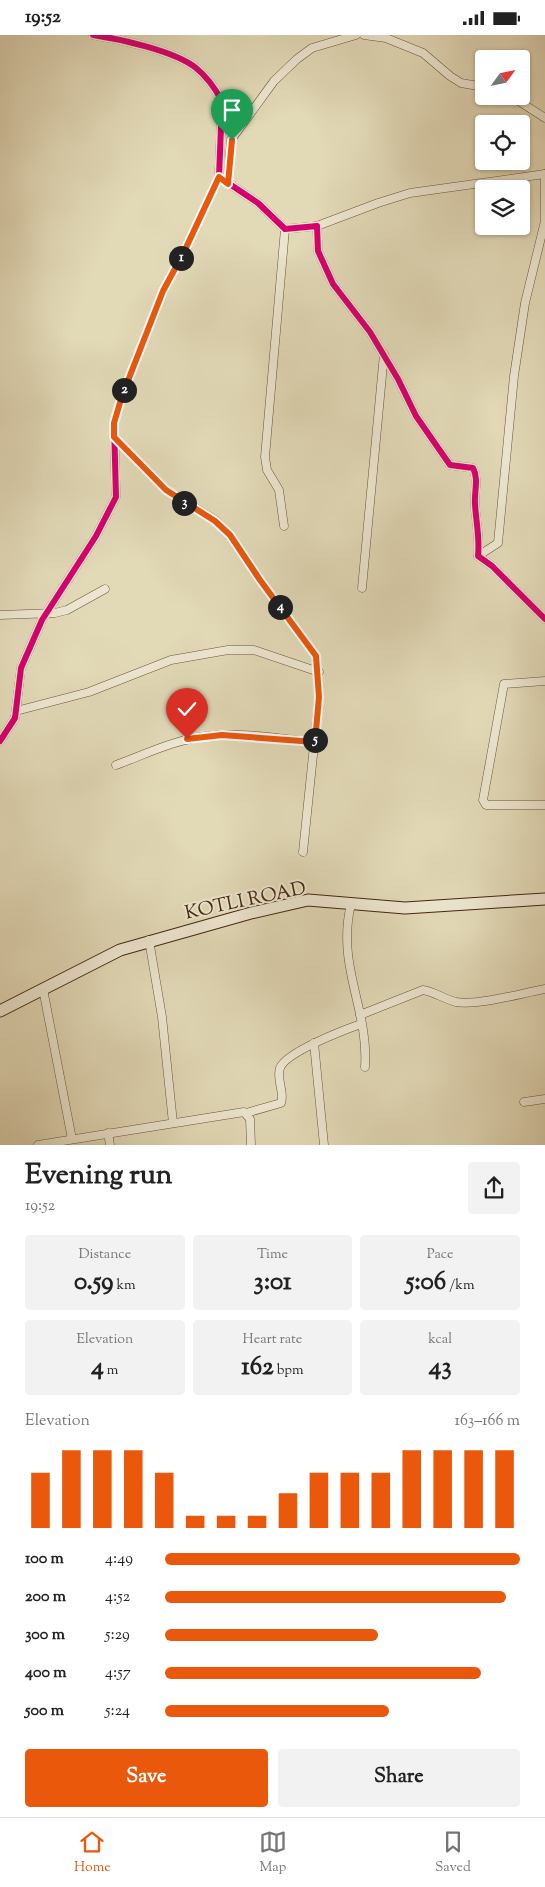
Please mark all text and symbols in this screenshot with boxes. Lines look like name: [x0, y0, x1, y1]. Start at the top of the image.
text: 19:52: [25, 4, 61, 31]
north arrow: [475, 50, 530, 105]
map controls: [475, 50, 530, 235]
pin: [211, 89, 253, 140]
icon: arrive: [218, 96, 246, 124]
button: locate: [475, 115, 530, 170]
button: layers: [475, 180, 530, 235]
pin: 1: [168, 245, 194, 271]
text: 1: [179, 248, 184, 268]
pin: 2: [112, 377, 136, 403]
text: 2: [121, 380, 128, 400]
pin: 3: [172, 491, 196, 515]
text: 3: [182, 493, 187, 513]
pin: 4: [268, 595, 292, 619]
text: 4: [277, 597, 284, 617]
pin: [166, 688, 208, 739]
icon: check: [173, 695, 201, 723]
pin: 5: [302, 727, 328, 753]
text: 5: [313, 730, 318, 750]
street label: KOTLI ROAD: [183, 875, 309, 927]
text: Evening run: [25, 1156, 172, 1196]
button: share: [468, 1162, 520, 1214]
text: 19:52: [25, 1195, 55, 1218]
text: Distance: [78, 1245, 131, 1265]
text: Time: [257, 1245, 288, 1265]
text: Pace: [427, 1245, 454, 1265]
text: 0.59: [74, 1265, 114, 1301]
text: 3:01: [254, 1265, 291, 1301]
text: 5:06: [406, 1265, 446, 1301]
text: km: [114, 1276, 136, 1296]
text: /km: [446, 1276, 475, 1296]
text: Elevation: [76, 1330, 133, 1350]
text: Heart rate: [243, 1330, 302, 1350]
text: kcal: [428, 1330, 452, 1350]
text: 4: [91, 1350, 104, 1386]
text: 162: [241, 1350, 274, 1386]
text: 43: [429, 1350, 452, 1386]
text: m: [104, 1361, 118, 1381]
text: bpm: [274, 1361, 304, 1381]
text: Elevation: [25, 1410, 90, 1433]
text: 163–166 m: [454, 1410, 520, 1433]
text: 100 m: [25, 1548, 64, 1571]
text: 4:49: [105, 1548, 133, 1571]
text: 200 m: [25, 1586, 66, 1609]
text: 4:52: [105, 1586, 130, 1609]
text: 300 m: [25, 1624, 65, 1647]
text: 5:29: [105, 1624, 130, 1647]
text: 400 m: [25, 1662, 67, 1685]
text: 4:57: [105, 1662, 131, 1685]
text: 500 m: [25, 1700, 64, 1723]
text: 5:24: [105, 1700, 130, 1723]
button: Save: [25, 1749, 268, 1807]
button: Share: [278, 1749, 520, 1807]
tab: Home: [74, 1828, 111, 1878]
tab: Map: [259, 1828, 287, 1878]
tab: Saved: [435, 1828, 471, 1878]

